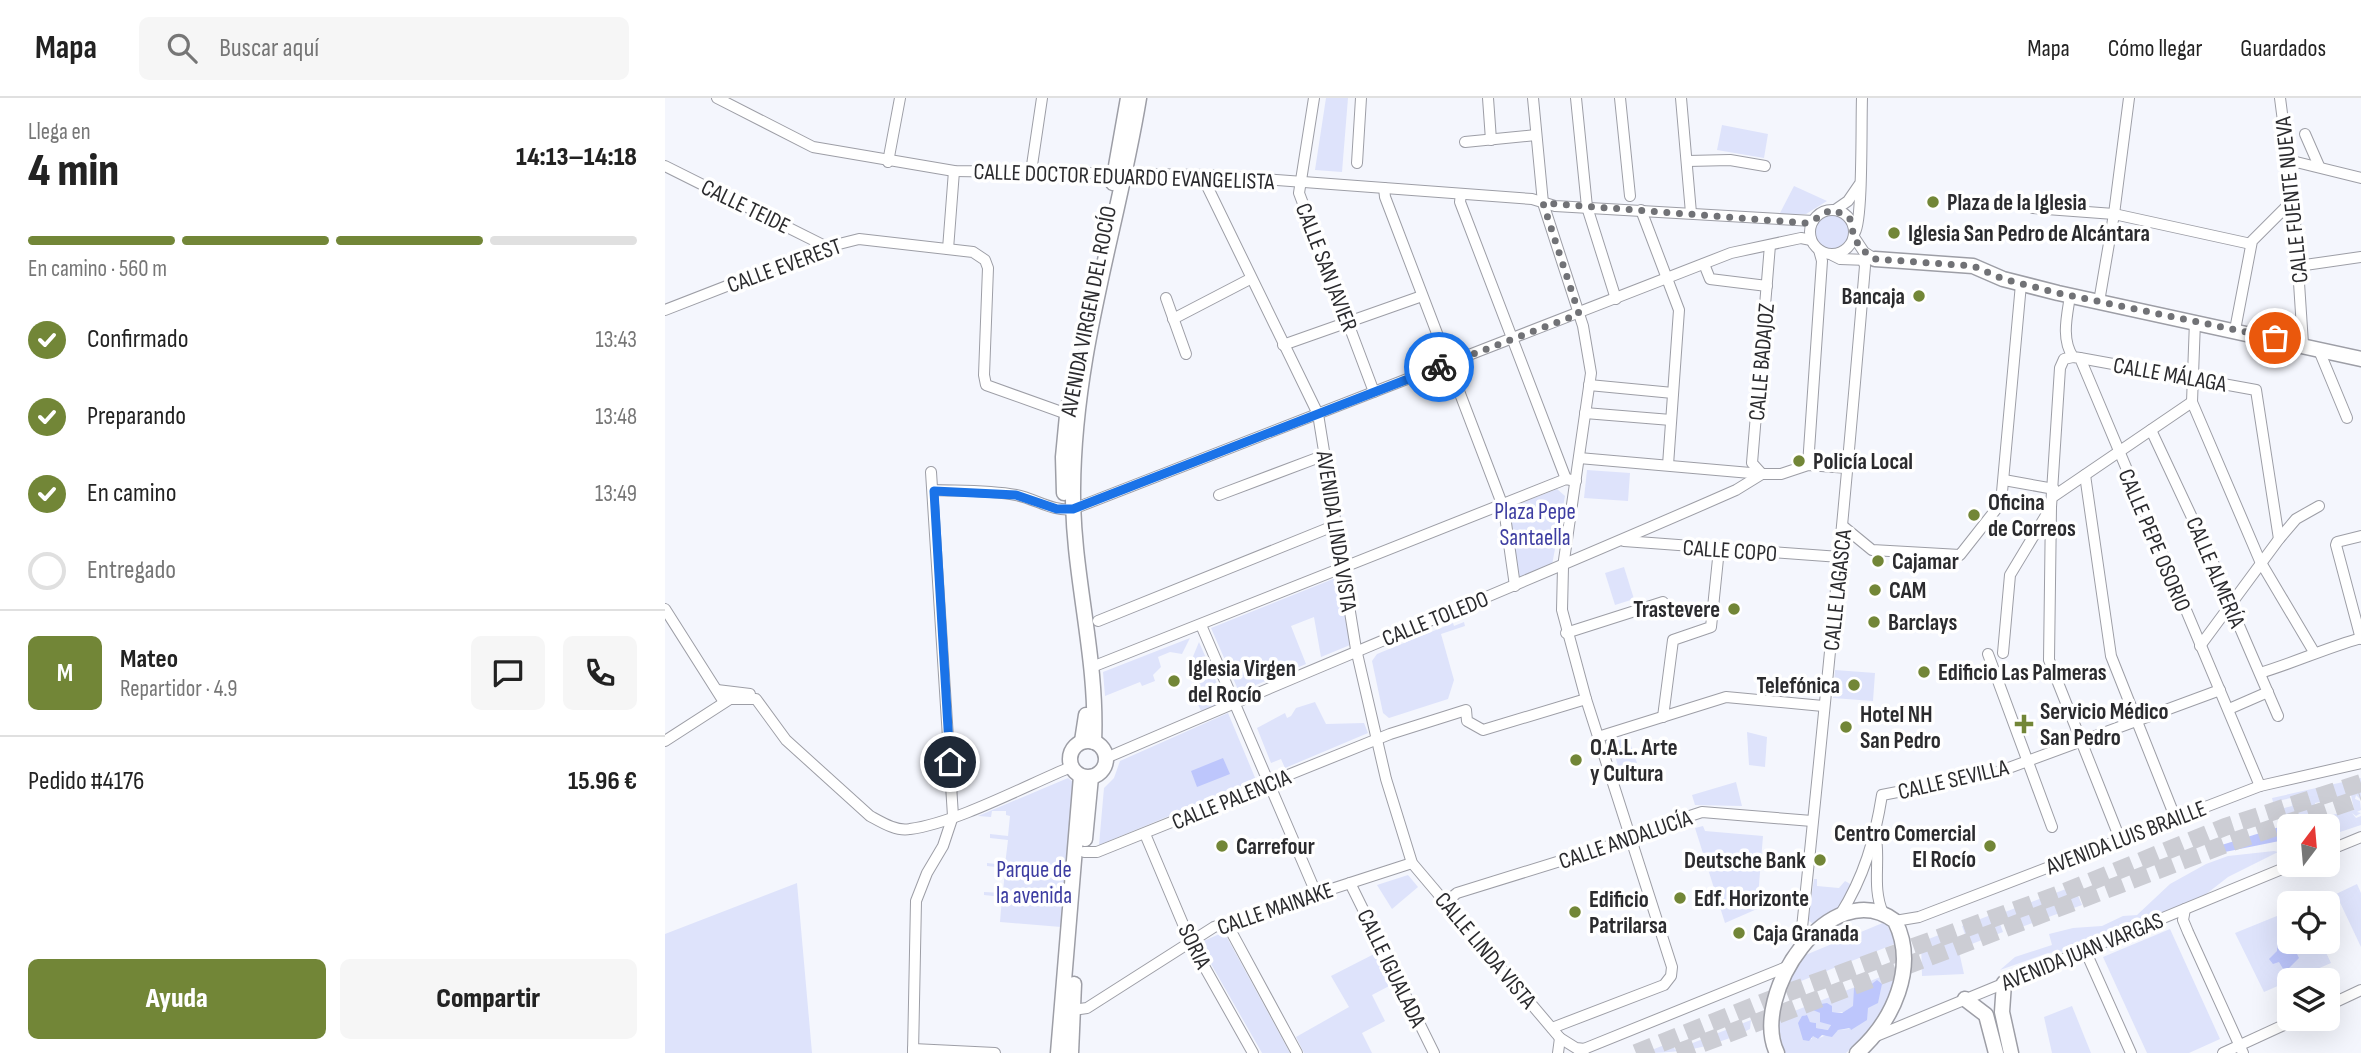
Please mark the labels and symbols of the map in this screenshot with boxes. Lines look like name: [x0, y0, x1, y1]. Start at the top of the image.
street label: CALLE FUENTE NUEVA: [2269, 115, 2315, 285]
street label: CALLE DOCTOR EDUARDO EVANGELISTA: [973, 158, 1275, 196]
street label: CALLE TEIDE: [697, 173, 795, 240]
place label: Plaza de la Iglesia: [1947, 189, 2087, 217]
marker: Plaza de la Iglesia: [1925, 194, 1941, 210]
street label: CALLE SAN JAVIER: [1289, 199, 1364, 336]
street label: AVENIDA VIRGEN DEL ROCÍO: [1055, 204, 1123, 420]
place label: Iglesia San Pedro de Alcántara: [1908, 220, 2150, 248]
marker: Iglesia San Pedro de Alcántara: [1886, 225, 1902, 241]
street label: CALLE EVEREST: [723, 232, 845, 300]
place label: Bancaja: [1841, 283, 1905, 311]
marker: Bancaja: [1911, 288, 1927, 304]
street label: CALLE BADAJOZ: [1743, 302, 1781, 422]
pin: [2245, 308, 2305, 368]
courier: [1404, 332, 1474, 402]
street label: CALLE MÁLAGA: [2111, 351, 2229, 399]
street label: AVENIDA LINDA VISTA: [1309, 448, 1363, 614]
place label: Policía Local: [1813, 448, 1913, 476]
marker: Policía Local: [1791, 453, 1807, 469]
street label: CALLE PEPE OSORIO: [2111, 465, 2197, 616]
place label: Oficina de Correos: [1988, 489, 2076, 543]
park label: Plaza Pepe Santaella: [1494, 498, 1576, 552]
marker: Oficina de Correos: [1966, 507, 1982, 523]
street label: CALLE ALMERÍA: [2179, 513, 2251, 632]
street label: CALLE LAGASCA: [1818, 528, 1858, 652]
street label: CALLE COPO: [1682, 534, 1778, 568]
place label: Cajamar: [1892, 548, 1959, 576]
marker: Cajamar: [1870, 553, 1886, 569]
place label: CAM: [1889, 577, 1926, 605]
marker: CAM: [1867, 582, 1883, 598]
street label: CALLE TOLEDO: [1378, 585, 1493, 653]
place label: Trastevere: [1633, 596, 1720, 624]
marker: Trastevere: [1726, 601, 1742, 617]
place label: Barclays: [1888, 609, 1957, 637]
marker: Barclays: [1866, 614, 1882, 630]
place label: Iglesia Virgen del Rocío: [1188, 655, 1296, 709]
place label: Edificio Las Palmeras: [1938, 659, 2107, 687]
marker: Edificio Las Palmeras: [1916, 664, 1932, 680]
place label: Telefónica: [1756, 672, 1840, 700]
marker: Iglesia Virgen del Rocío: [1166, 673, 1182, 689]
marker: Telefónica: [1846, 677, 1862, 693]
place label: Servicio Médico San Pedro: [2040, 698, 2169, 752]
place label: Hotel NH San Pedro: [1860, 701, 1941, 755]
marker: Servicio Médico San Pedro: [2014, 714, 2034, 734]
marker: Hotel NH San Pedro: [1838, 719, 1854, 735]
pin: [920, 732, 980, 792]
place label: O.A.L. Arte y Cultura: [1590, 734, 1678, 788]
marker: O.A.L. Arte y Cultura: [1568, 752, 1584, 768]
street label: CALLE SEVILLA: [1895, 754, 2011, 806]
street label: CALLE PALENCIA: [1168, 763, 1295, 836]
street label: AVENIDA LUIS BRAILLE: [2041, 795, 2210, 882]
street label: CALLE ANDALUCÍA: [1555, 804, 1696, 876]
north arrow: [2277, 814, 2340, 877]
place label: Centro Comercial El Rocío: [1834, 820, 1976, 874]
place label: Carrefour: [1236, 833, 1315, 861]
marker: Carrefour: [1214, 838, 1230, 854]
marker: Centro Comercial El Rocío: [1982, 838, 1998, 854]
place label: Deutsche Bank: [1684, 847, 1806, 875]
marker: Deutsche Bank: [1812, 852, 1828, 868]
park label: Parque de la avenida: [996, 856, 1072, 910]
street label: CALLE MAINAKE: [1214, 876, 1337, 942]
place label: Edf. Horizonte: [1694, 885, 1809, 913]
place label: Edificio Patrilarsa: [1589, 886, 1667, 940]
street label: CALLE LINDA VISTA: [1428, 887, 1542, 1015]
marker: Edf. Horizonte: [1672, 890, 1688, 906]
marker: Edificio Patrilarsa: [1567, 904, 1583, 920]
street label: CALLE IGUALADA: [1350, 905, 1432, 1032]
street label: AVENIDA JUAN VARGAS: [1996, 907, 2167, 998]
street label: SORIA: [1171, 920, 1217, 973]
place label: Caja Granada: [1753, 920, 1859, 948]
marker: Caja Granada: [1731, 925, 1747, 941]

